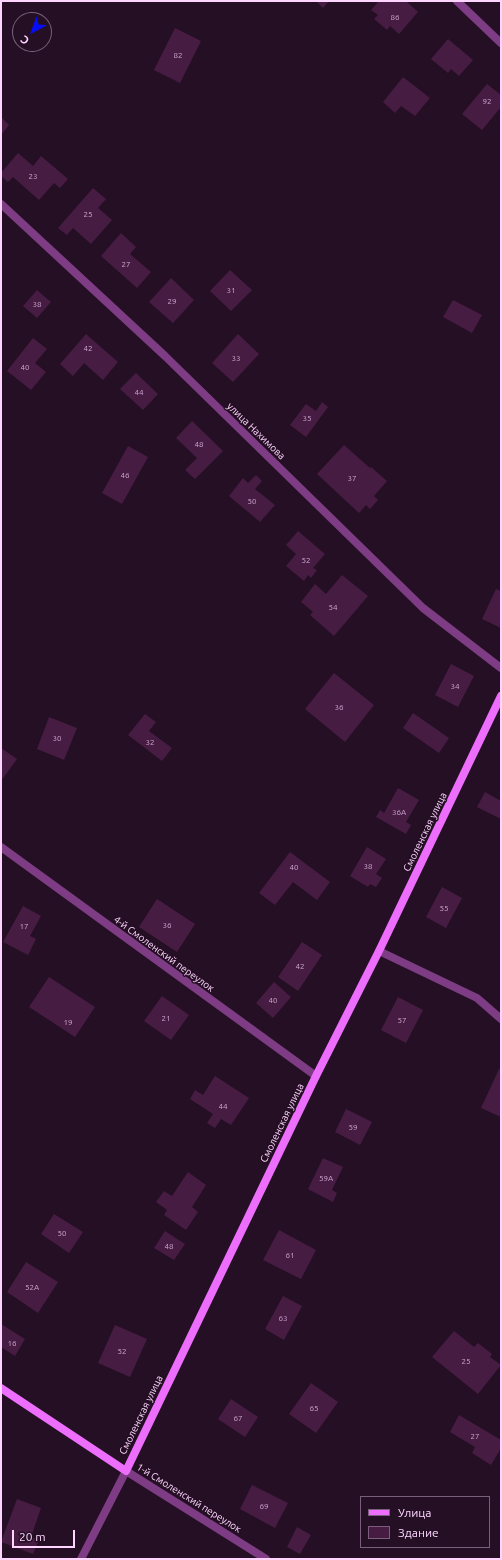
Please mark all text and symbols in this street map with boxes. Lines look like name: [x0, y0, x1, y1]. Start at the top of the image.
north arrow: [12, 12, 52, 52]
house number: 86: [390, 12, 400, 22]
text: С: [18, 33, 31, 47]
house number: 82: [173, 50, 183, 60]
house number: 92: [482, 96, 492, 106]
house number: 23: [28, 171, 38, 181]
house number: 25: [83, 209, 93, 219]
house number: 27: [121, 259, 131, 269]
house number: 31: [226, 285, 236, 295]
house number: 29: [167, 296, 177, 306]
house number: 38: [32, 299, 42, 309]
house number: 42: [83, 343, 93, 353]
house number: 33: [231, 353, 241, 363]
house number: 40: [20, 362, 30, 372]
house number: 44: [134, 387, 144, 397]
street label: улица Нахимова: [224, 400, 288, 462]
house number: 35: [302, 413, 312, 423]
house number: 48: [194, 439, 204, 449]
house number: 46: [120, 470, 130, 480]
house number: 37: [347, 473, 357, 483]
house number: 50: [247, 496, 257, 506]
house number: 52: [301, 555, 311, 565]
house number: 54: [328, 602, 338, 612]
house number: 34: [450, 681, 460, 691]
house number: 36: [334, 702, 344, 712]
house number: 30: [52, 733, 62, 743]
house number: 32: [145, 737, 155, 747]
street label: Смоленская улица: [401, 791, 449, 873]
house number: 36А: [392, 807, 406, 817]
house number: 38: [363, 861, 373, 871]
house number: 40: [289, 862, 299, 872]
house number: 55: [439, 903, 449, 913]
street label: 4-й Смоленский переулок: [111, 914, 217, 994]
house number: 36: [162, 920, 172, 930]
house number: 17: [19, 921, 29, 931]
house number: 42: [295, 961, 305, 971]
house number: 40: [268, 995, 278, 1005]
house number: 21: [161, 1013, 171, 1023]
house number: 57: [397, 1015, 407, 1025]
house number: 19: [63, 1017, 73, 1027]
street label: Смоленская улица: [258, 1082, 306, 1164]
house number: 44: [218, 1101, 228, 1111]
house number: 59: [348, 1122, 358, 1132]
house number: 59А: [319, 1173, 333, 1183]
house number: 50: [57, 1228, 67, 1238]
house number: 48: [164, 1241, 174, 1251]
house number: 61: [285, 1250, 295, 1260]
house number: 52А: [25, 1282, 39, 1292]
house number: 63: [278, 1313, 288, 1323]
house number: 16: [7, 1338, 17, 1348]
house number: 52: [117, 1346, 127, 1356]
house number: 25: [461, 1356, 471, 1366]
street label: Смоленская улица: [117, 1374, 165, 1456]
house number: 65: [309, 1403, 319, 1413]
house number: 67: [233, 1413, 243, 1423]
house number: 27: [470, 1431, 480, 1441]
street label: 1-й Смоленский переулок: [134, 1461, 244, 1535]
legend: [360, 1496, 490, 1548]
house number: 69: [259, 1501, 269, 1511]
text: Улица: [398, 1506, 431, 1519]
scale bar: [14, 1522, 77, 1548]
text: Здание: [398, 1526, 439, 1539]
text: 20 m: [19, 1530, 46, 1543]

